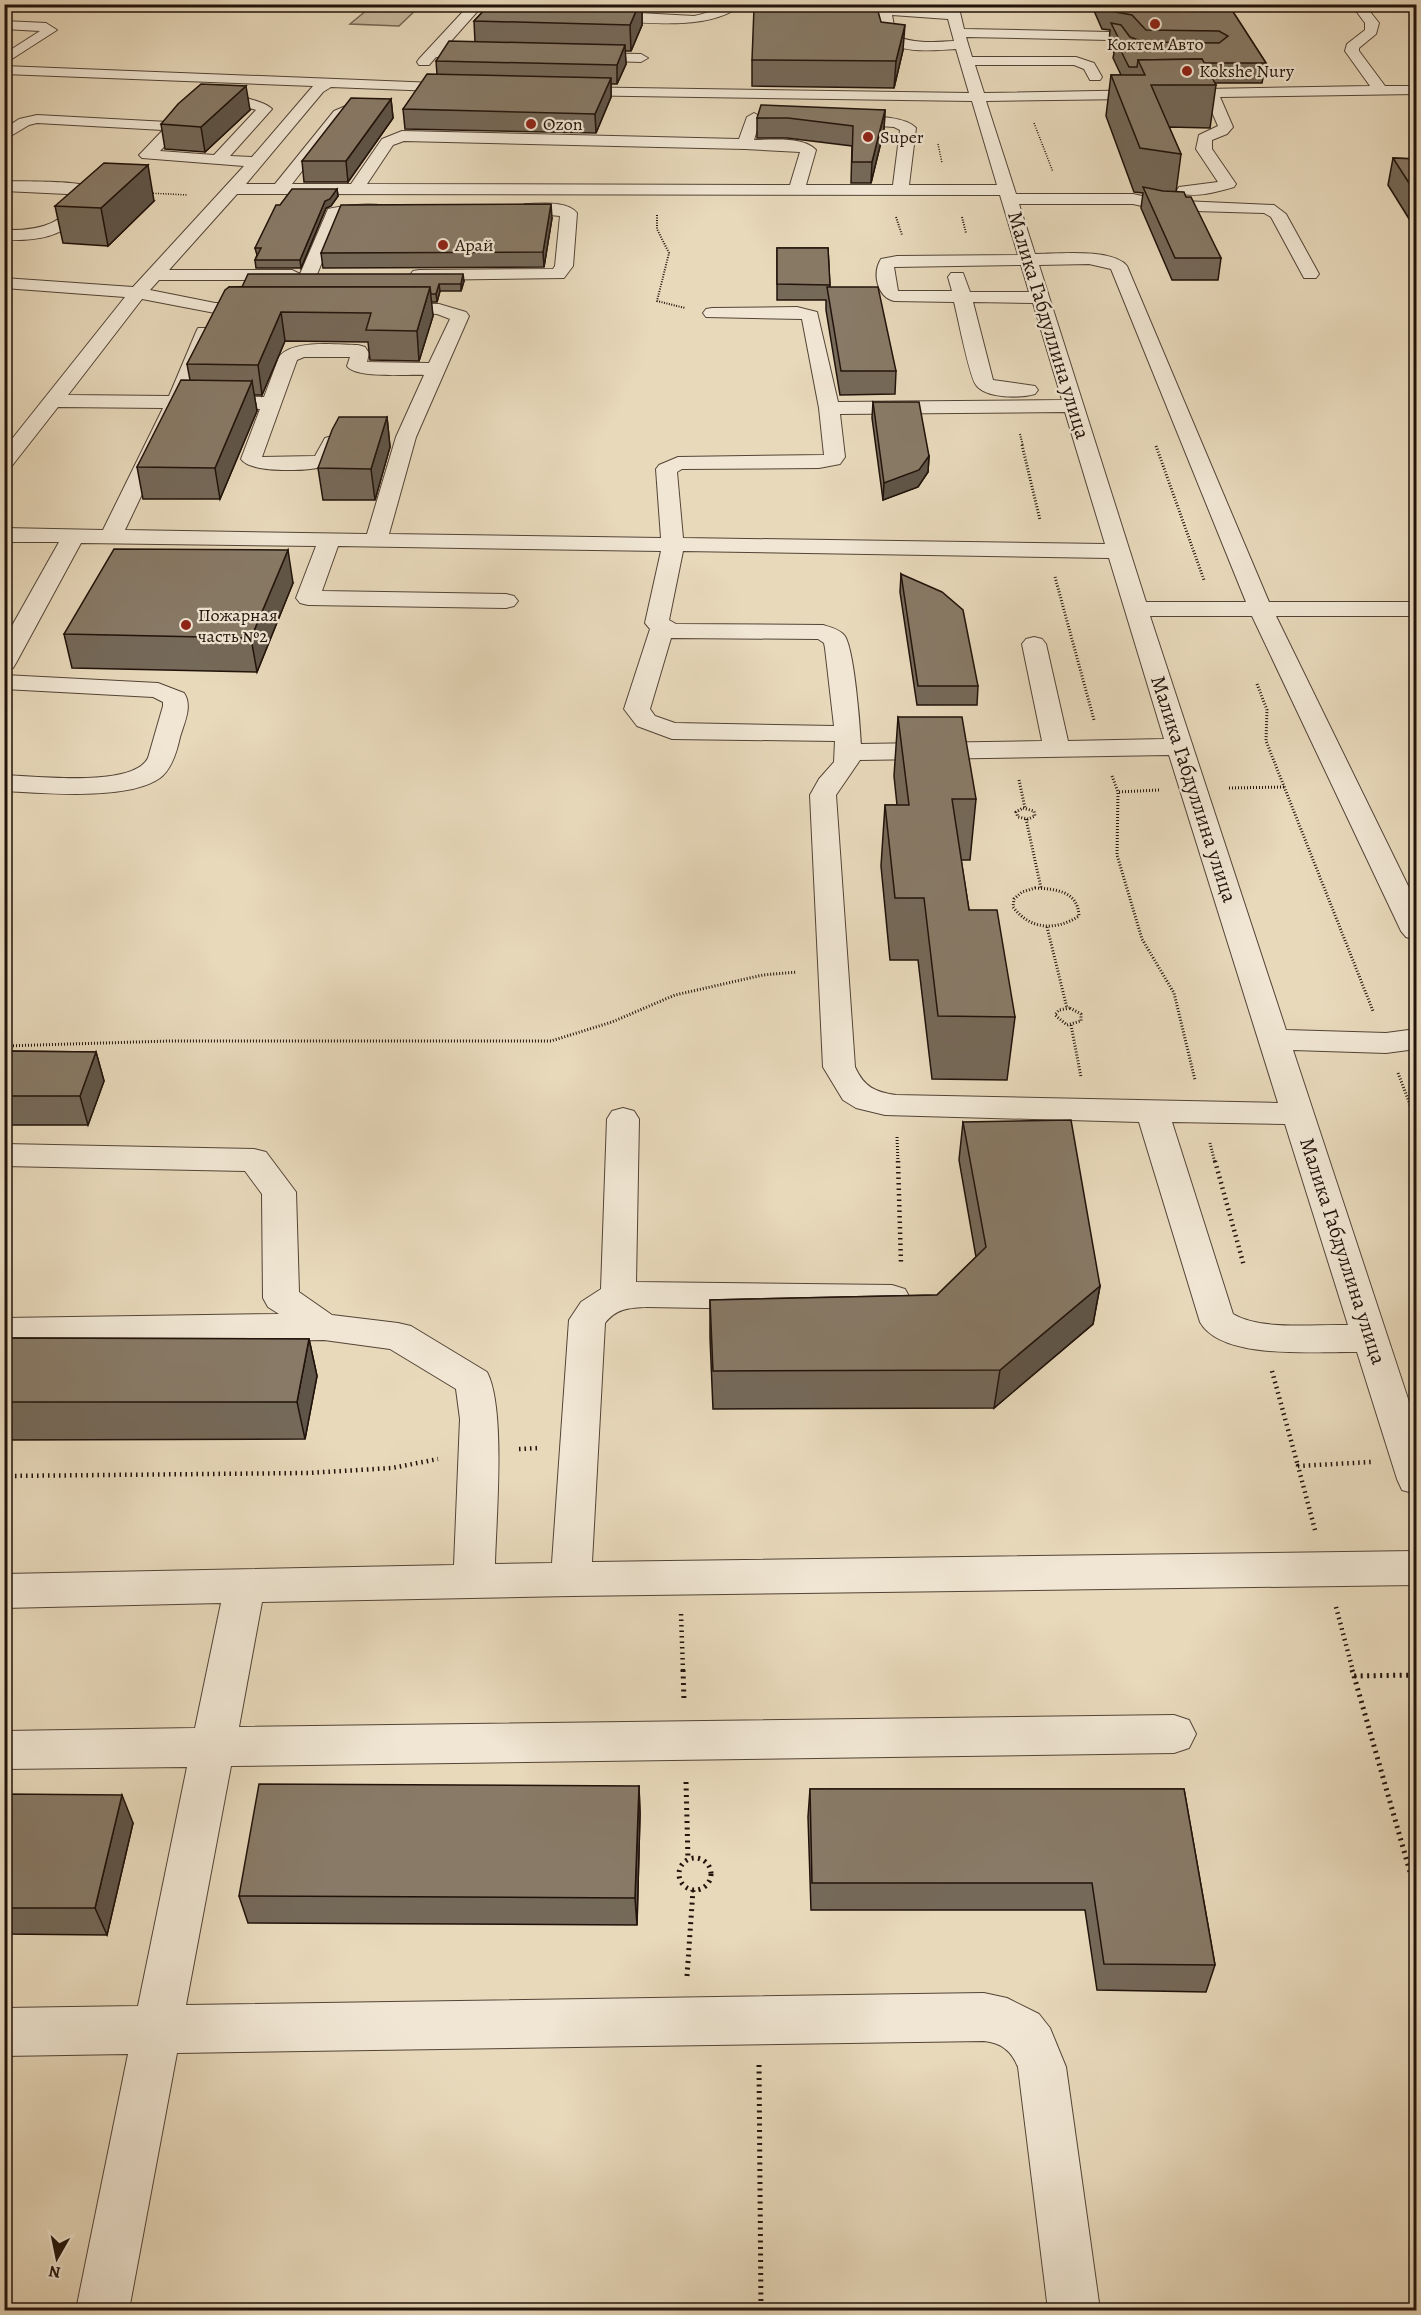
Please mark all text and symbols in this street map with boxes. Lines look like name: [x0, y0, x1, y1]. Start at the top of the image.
marker: Коктем Авто: [1148, 17, 1162, 31]
place label: Коктем Авто: [1106, 32, 1204, 56]
place label: Kokshe Nury: [1199, 59, 1295, 83]
marker: Kokshe Nury: [1180, 64, 1194, 78]
place label: Ozon: [543, 112, 583, 136]
marker: Ozon: [524, 117, 538, 131]
place label: Super: [880, 125, 924, 149]
marker: Super: [861, 130, 875, 144]
street label: Малика Габдуллина улица: [1001, 208, 1097, 443]
place label: Арай: [454, 233, 493, 257]
marker: Арай: [436, 238, 450, 252]
place label: Пожарная часть №2: [198, 603, 278, 648]
marker: Пожарная часть №2: [179, 618, 193, 632]
street label: Малика Габдуллина улица: [1144, 672, 1244, 906]
street label: Малика Габдуллина улица: [1293, 1134, 1393, 1368]
north arrow: [27, 2228, 87, 2288]
text: N: [47, 2260, 62, 2284]

